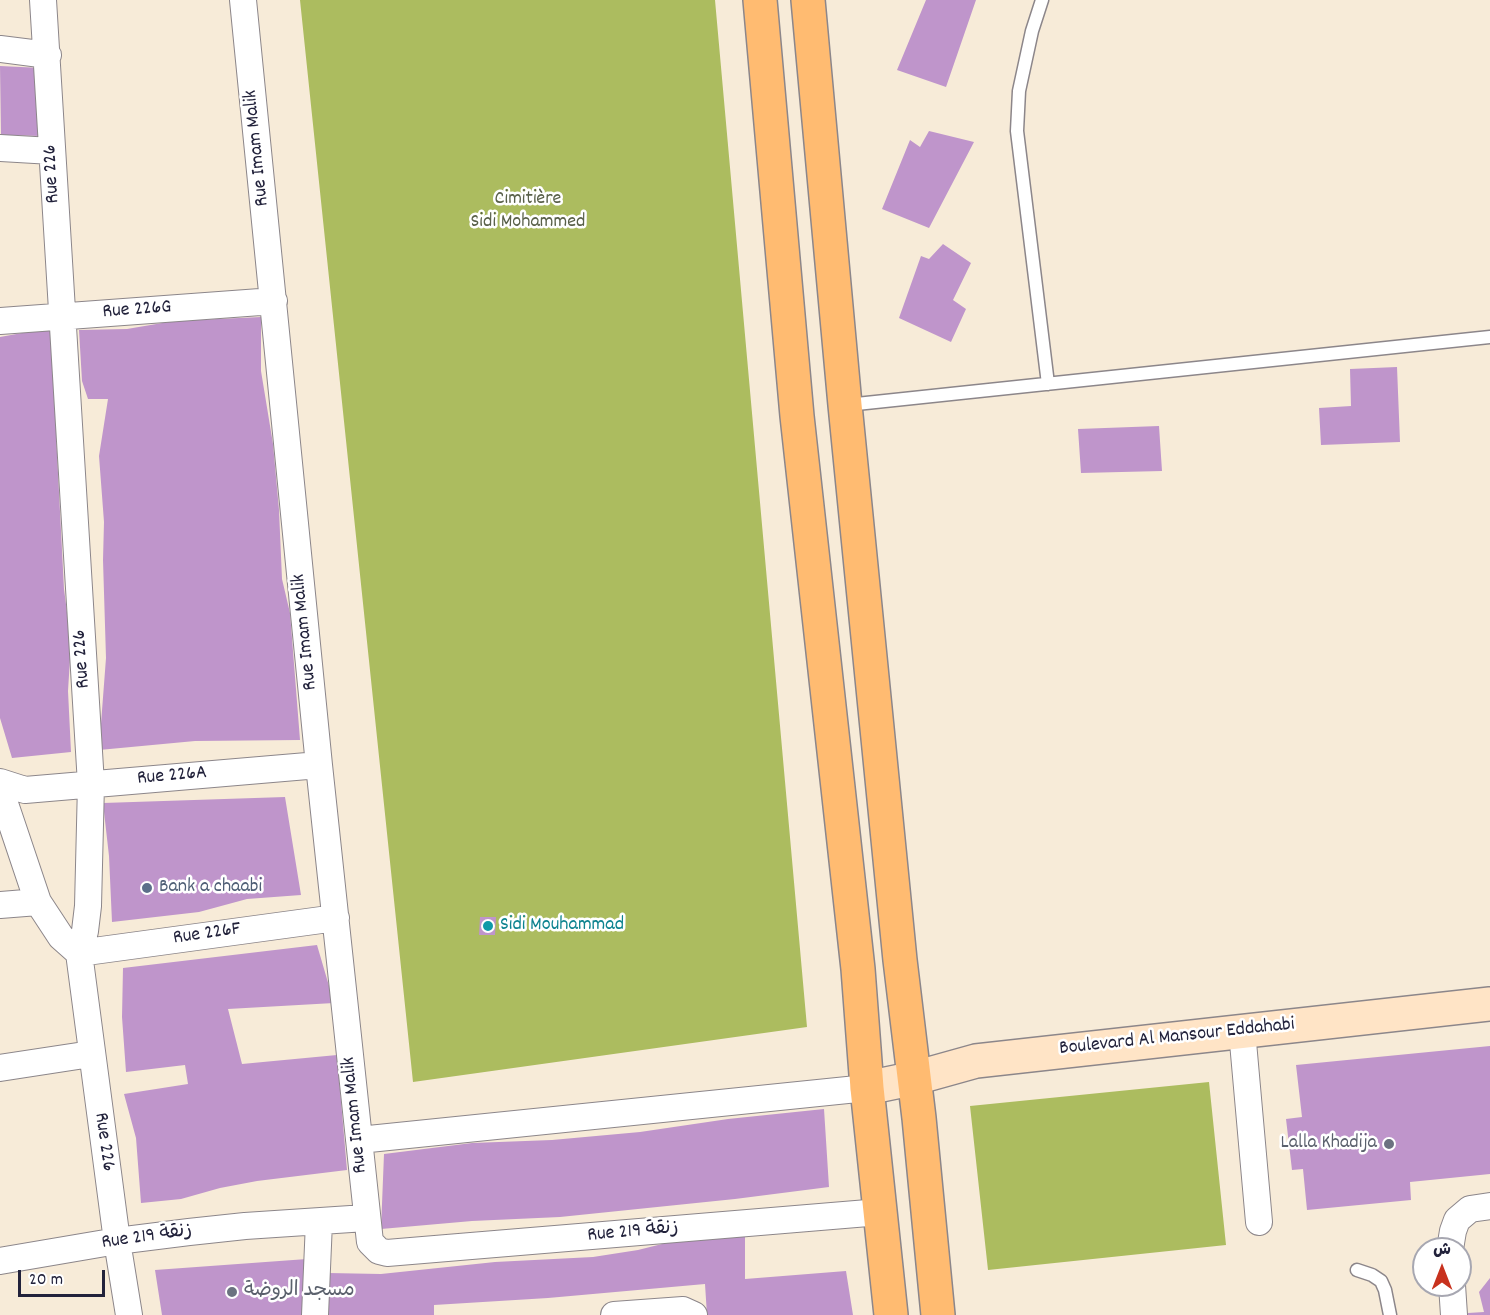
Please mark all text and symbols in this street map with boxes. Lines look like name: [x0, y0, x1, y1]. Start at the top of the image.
street label: Rue Imam Malik: [240, 89, 276, 207]
street label: Rue 226: [39, 144, 67, 204]
park label: Cimitière Sidi Mohammed: [471, 188, 585, 235]
street label: Rue 226G: [102, 297, 172, 325]
street label: Rue Imam Malik: [288, 573, 324, 691]
street label: Rue 226: [69, 629, 97, 689]
street label: Rue 226A: [136, 762, 208, 792]
place label: Bank a chaabi: [159, 876, 262, 900]
marker: Bank a chaabi: [140, 881, 154, 895]
place label: Sidi Mouhammad: [500, 914, 624, 938]
street label: Rue 226F: [172, 918, 242, 952]
marker: Sidi Mouhammad: [481, 919, 495, 933]
street label: Boulevard Al Mansour Eddahabi: [1058, 1014, 1296, 1062]
street label: Rue Imam Malik: [338, 1056, 374, 1174]
street label: Rue 226: [87, 1111, 119, 1173]
place label: Lalla Khadija: [1281, 1132, 1377, 1156]
marker: Lalla Khadija: [1382, 1137, 1396, 1151]
street label: Rue 219 زنقة: [586, 1217, 680, 1249]
street label: Rue 219 زنقة: [100, 1220, 194, 1256]
north arrow: [1412, 1237, 1472, 1297]
text: ش: [1433, 1239, 1451, 1262]
scale bar: [21, 1258, 108, 1296]
text: 20 m: [29, 1268, 63, 1293]
place label: مسجد الروضة: [244, 1280, 355, 1304]
marker: مسجد الروضة: [225, 1285, 239, 1299]

